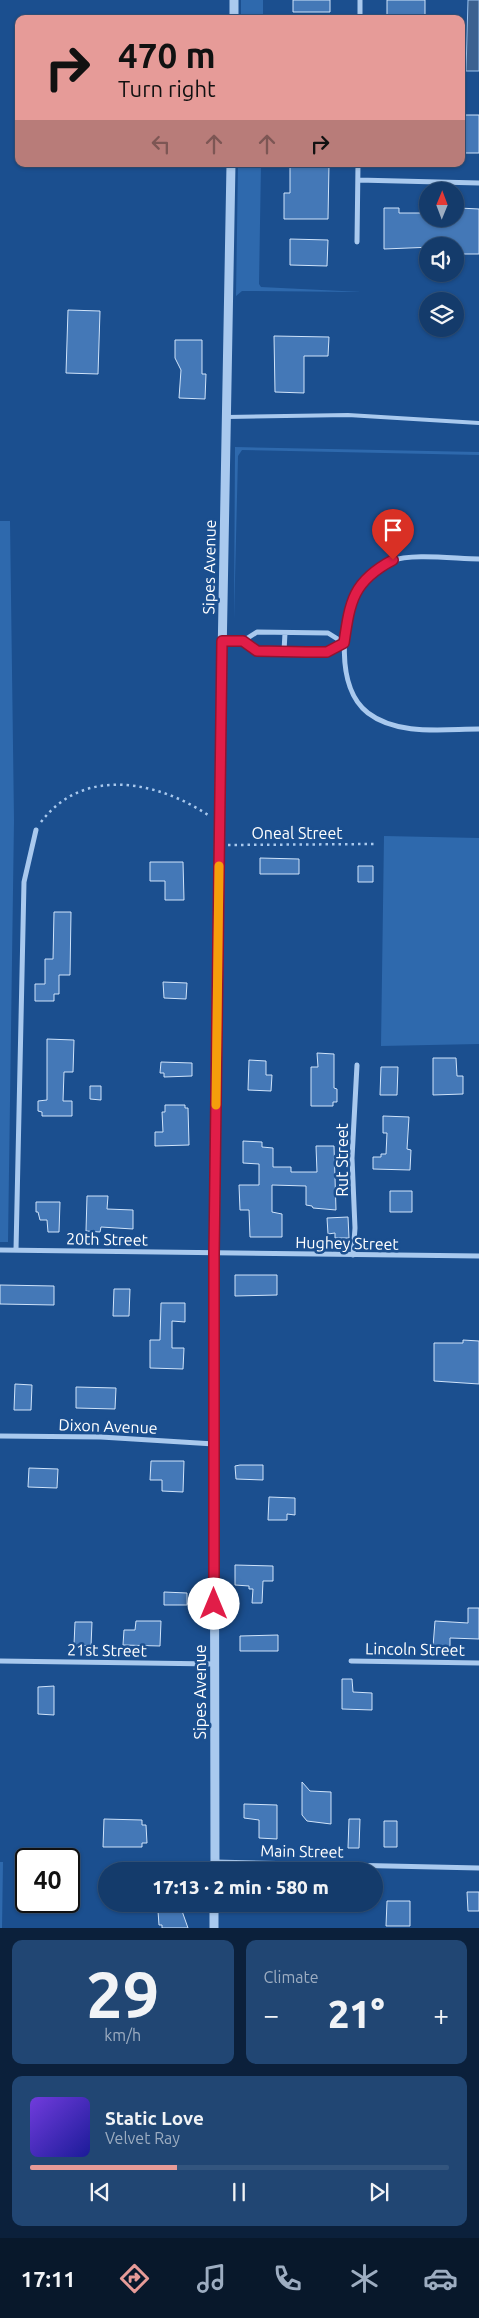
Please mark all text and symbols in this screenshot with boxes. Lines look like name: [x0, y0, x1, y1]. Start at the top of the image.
icon: right: [35, 35, 100, 100]
text: 470 m: [118, 35, 216, 75]
text: Turn right: [118, 76, 216, 101]
icon: left: [147, 130, 175, 158]
icon: ahead: [200, 130, 228, 158]
icon: ahead: [253, 130, 281, 158]
icon: right: [306, 130, 334, 158]
north arrow: [419, 182, 464, 228]
map controls: [419, 182, 464, 337]
button: sound: [419, 237, 464, 282]
button: layers: [419, 292, 464, 337]
pin: [372, 509, 414, 560]
icon: arrive: [379, 516, 407, 544]
street label: Sipes Avenue: [199, 519, 219, 615]
street label: Oneal Street: [251, 824, 343, 842]
street label: Rut Street: [333, 1122, 351, 1197]
street label: 20th Street: [66, 1229, 149, 1249]
street label: Hughey Street: [295, 1233, 400, 1253]
street label: Dixon Avenue: [58, 1415, 158, 1437]
position arrow: [187, 1577, 239, 1629]
street label: Lincoln Street: [365, 1639, 466, 1659]
street label: 21st Street: [67, 1640, 148, 1660]
street label: Sipes Avenue: [191, 1645, 209, 1739]
street label: Main Street: [260, 1841, 345, 1861]
speed limit sign: 40: [15, 1848, 80, 1913]
text: 17:13 · 2 min · 580 m: [152, 1876, 329, 1898]
text: 29: [86, 1957, 159, 2030]
text: Climate: [264, 1968, 319, 1986]
text: 21°: [328, 1993, 385, 2035]
text: −: [264, 1999, 279, 2030]
text: +: [433, 1999, 449, 2030]
text: km/h: [104, 2026, 141, 2044]
text: Static Love: [105, 2107, 204, 2129]
text: Velvet Ray: [105, 2129, 180, 2147]
icon: previous: [86, 2178, 114, 2206]
icon: pause: [225, 2178, 253, 2206]
icon: next: [365, 2178, 393, 2206]
icon: directions: [117, 2261, 152, 2296]
icon: music: [194, 2261, 229, 2296]
icon: phone: [270, 2261, 305, 2296]
icon: climate: [347, 2261, 382, 2296]
icon: car: [423, 2261, 458, 2296]
text: 17:11: [21, 2266, 76, 2291]

